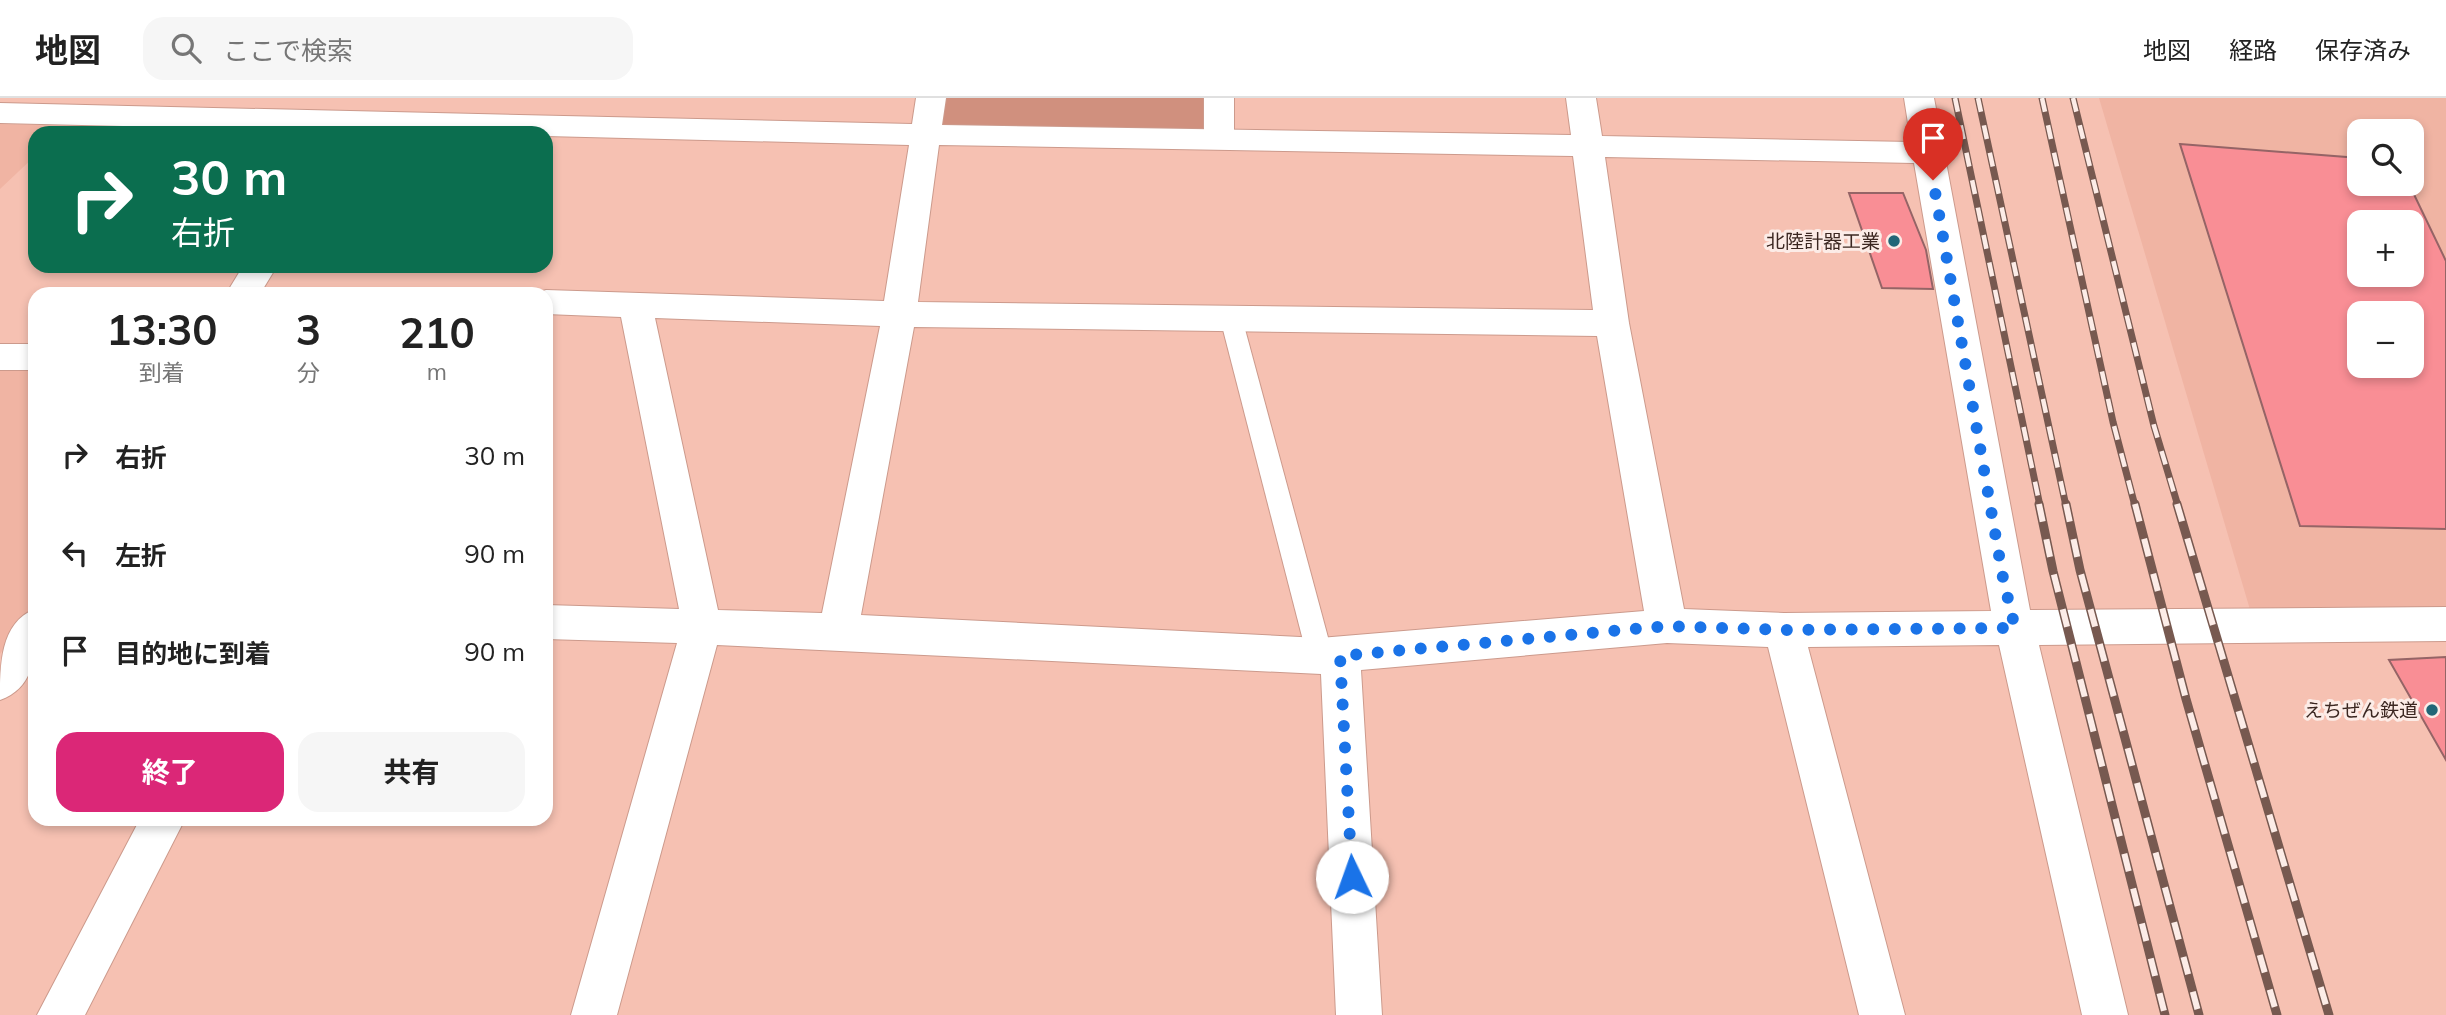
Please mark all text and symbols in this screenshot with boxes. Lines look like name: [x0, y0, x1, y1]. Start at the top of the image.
search box: [143, 17, 633, 80]
text: 地図: [35, 29, 101, 70]
icon: search: [167, 29, 205, 67]
text: ここで検索: [223, 34, 353, 67]
text: 地図: [2143, 35, 2191, 65]
text: 経路: [2229, 35, 2277, 65]
text: 保存済み: [2315, 35, 2411, 65]
pin: [1903, 108, 1963, 180]
icon: arrive: [1914, 119, 1952, 157]
map controls: [2347, 119, 2424, 378]
button: search: [2347, 119, 2424, 196]
text: 30 m: [171, 146, 287, 207]
icon: right: [56, 154, 147, 245]
button: +: [2347, 210, 2424, 287]
text: 右折: [171, 212, 235, 252]
place label: 北陸計器工業: [1766, 229, 1880, 253]
marker: 北陸計器工業: [1886, 233, 1902, 249]
button: −: [2347, 301, 2424, 378]
text: 13:30: [106, 303, 217, 356]
text: 3: [296, 303, 321, 356]
text: 210: [399, 306, 475, 359]
text: m: [427, 357, 447, 386]
text: 到着: [139, 358, 185, 387]
text: 分: [297, 358, 320, 387]
icon: right: [56, 436, 94, 474]
text: 30 m: [464, 439, 525, 472]
text: 右折: [115, 441, 167, 474]
icon: left: [56, 534, 94, 572]
text: 90 m: [464, 537, 525, 570]
text: 左折: [115, 539, 167, 572]
icon: arrive: [56, 632, 94, 670]
text: 90 m: [464, 635, 525, 668]
text: 目的地に到着: [115, 637, 271, 670]
place label: えちぜん鉄道: [2304, 698, 2418, 722]
marker: えちぜん鉄道: [2424, 702, 2440, 718]
button: 終了: [56, 732, 284, 812]
button: 共有: [298, 732, 525, 812]
position arrow: [1315, 840, 1389, 914]

